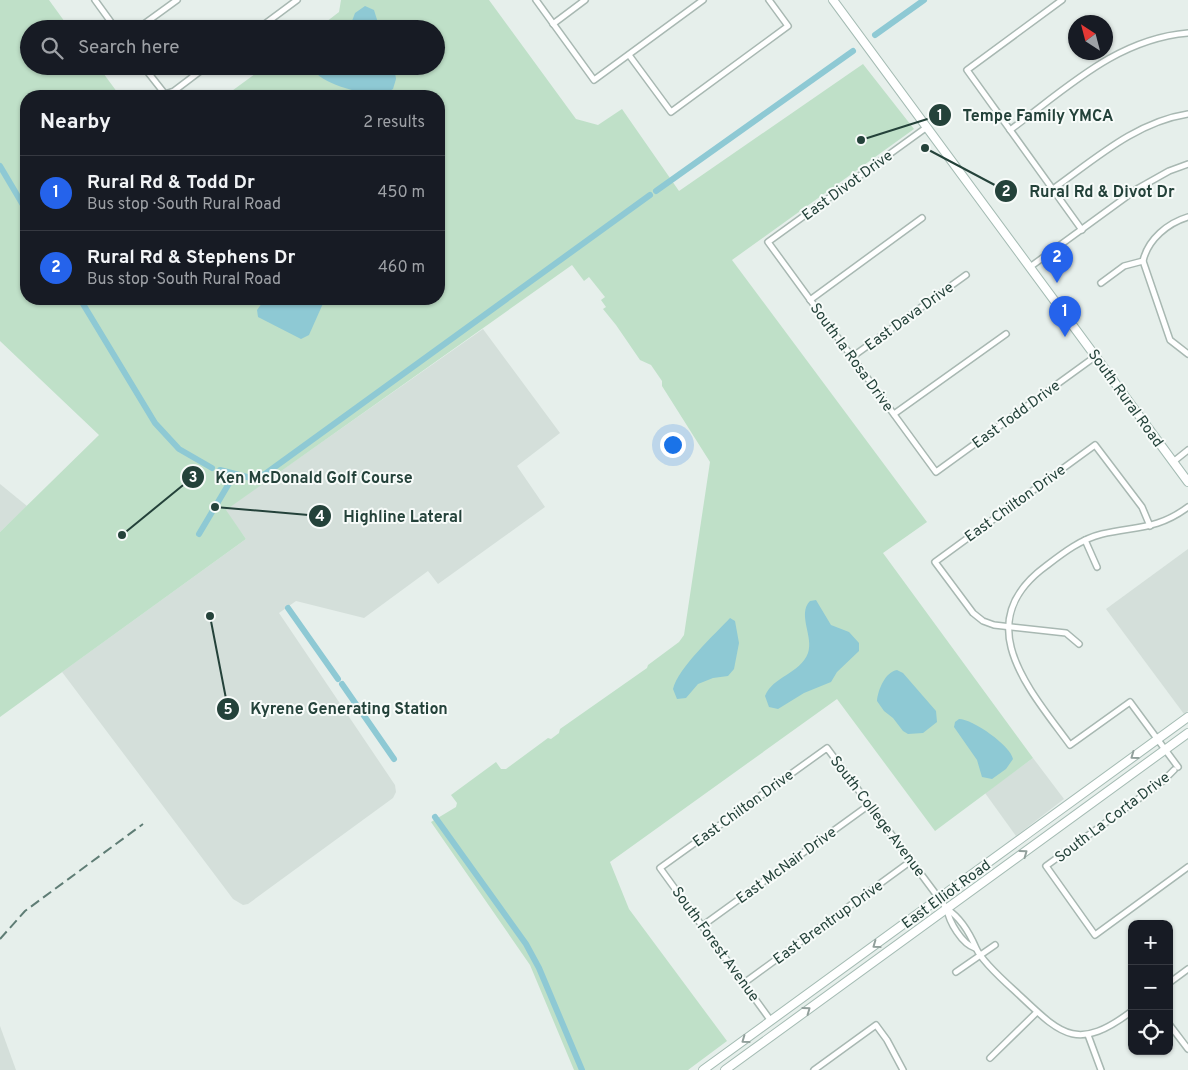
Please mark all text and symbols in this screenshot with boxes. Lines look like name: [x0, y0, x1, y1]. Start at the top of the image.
north arrow: [1068, 15, 1113, 60]
search box: [20, 20, 445, 75]
icon: search: [38, 34, 66, 62]
text: Search here: [78, 36, 180, 60]
callout: Tempe Family YMCA: [928, 100, 1124, 131]
text: 1: [937, 107, 943, 126]
text: Tempe Family YMCA: [963, 107, 1113, 127]
text: Nearby: [40, 109, 111, 136]
text: 2 results: [363, 113, 425, 133]
street label: East Divot Drive: [799, 147, 897, 225]
text: Rural Rd & Todd Dr: [87, 171, 255, 195]
callout: Rural Rd & Divot Dr: [994, 176, 1184, 207]
text: 1: [53, 183, 59, 203]
text: 450 m: [378, 183, 425, 203]
text: 2: [1001, 183, 1011, 202]
text: Rural Rd & Divot Dr: [1029, 183, 1175, 203]
text: Bus stop · South Rural Road: [87, 195, 281, 215]
pin: 2: [1041, 242, 1073, 283]
text: Rural Rd & Stephens Dr: [87, 246, 295, 270]
text: 2: [51, 258, 61, 278]
text: 460 m: [378, 258, 425, 278]
text: Bus stop · South Rural Road: [87, 270, 281, 290]
street label: East Dava Drive: [862, 279, 958, 356]
pin: 1: [1049, 296, 1081, 337]
street label: South la Rosa Drive: [805, 300, 897, 416]
street label: South Rural Road: [1083, 346, 1167, 452]
street label: East Todd Drive: [969, 377, 1065, 454]
your location: [660, 432, 686, 458]
street label: East Chilton Drive: [962, 461, 1070, 547]
callout: Ken McDonald Golf Course: [180, 462, 422, 493]
text: 3: [189, 469, 198, 488]
text: Ken McDonald Golf Course: [215, 469, 413, 489]
callout: Highline Lateral: [308, 501, 472, 532]
text: 4: [315, 508, 325, 527]
text: Highline Lateral: [343, 508, 463, 528]
callout: Kyrene Generating Station: [215, 693, 458, 724]
text: Kyrene Generating Station: [250, 700, 448, 720]
text: 5: [223, 701, 233, 720]
one-way arrow: [1131, 750, 1140, 759]
street label: South College Avenue: [825, 753, 929, 881]
street label: East Chilton Drive: [690, 766, 798, 852]
street label: South La Corta Drive: [1052, 769, 1174, 868]
street label: East McNair Drive: [733, 823, 841, 909]
one-way arrow: [1018, 850, 1027, 859]
street label: East Elliot Road: [899, 856, 995, 934]
street label: East Brentrup Drive: [770, 877, 888, 970]
street label: South Forest Avenue: [667, 884, 763, 1006]
map controls: [1128, 920, 1173, 1055]
button: +: [1128, 920, 1173, 965]
one-way arrow: [873, 939, 882, 947]
button: −: [1128, 965, 1173, 1010]
one-way arrow: [801, 1008, 810, 1016]
button: locate: [1128, 1010, 1173, 1055]
one-way arrow: [741, 1034, 750, 1043]

